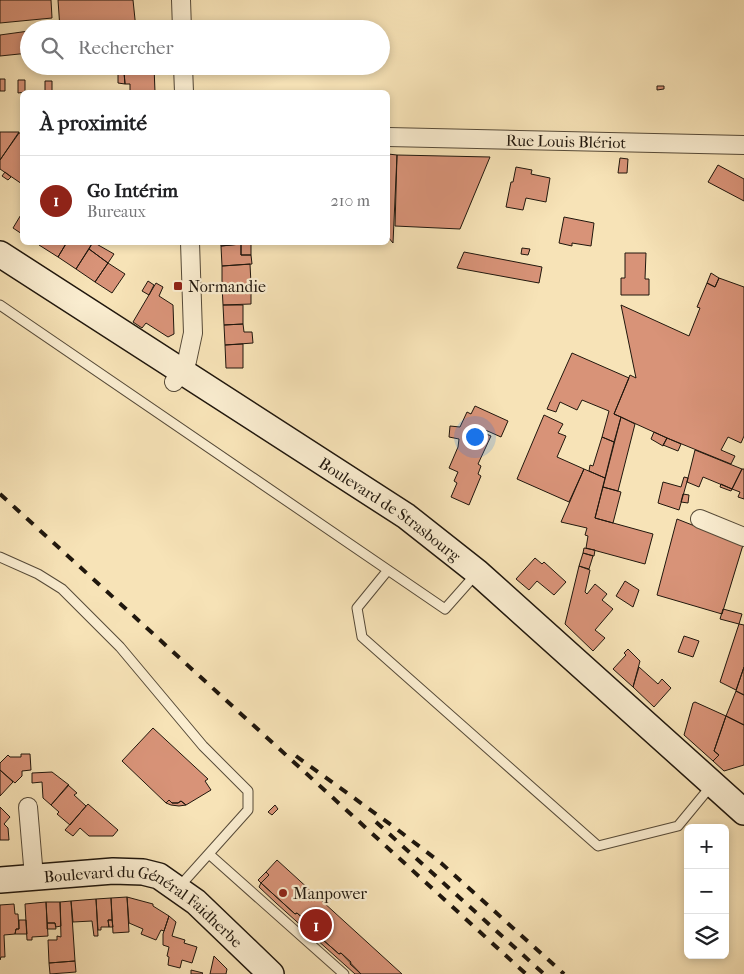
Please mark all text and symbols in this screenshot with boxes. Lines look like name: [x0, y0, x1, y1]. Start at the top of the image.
search box: [20, 20, 390, 75]
icon: search: [38, 34, 66, 62]
text: Rechercher: [78, 37, 174, 59]
text: À proximité: [40, 111, 147, 135]
street label: Rue Louis Blériot: [506, 131, 627, 152]
text: Go Intérim: [87, 180, 178, 202]
text: 1: [53, 191, 59, 210]
text: 210 m: [331, 191, 370, 210]
text: Bureaux: [87, 202, 146, 221]
place label: Normandie: [188, 277, 266, 296]
marker: Normandie: [172, 280, 184, 292]
your location: [462, 424, 488, 450]
street label: Boulevard de Strasbourg: [315, 453, 465, 566]
map controls: [684, 824, 729, 959]
button: +: [684, 824, 729, 869]
street label: Boulevard du Général Faidherbe: [43, 862, 246, 952]
button: −: [684, 869, 729, 914]
place label: Manpower: [293, 884, 367, 903]
marker: Manpower: [277, 887, 289, 899]
pin: 1: [300, 906, 332, 944]
button: layers: [684, 914, 729, 959]

